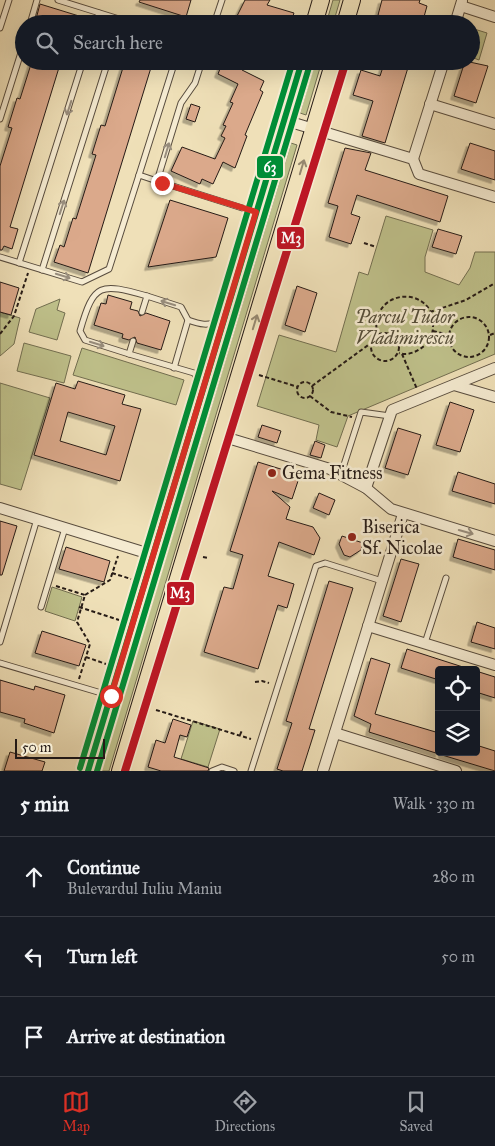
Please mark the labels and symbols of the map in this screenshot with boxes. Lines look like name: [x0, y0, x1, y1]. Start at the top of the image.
one-way arrow: [63, 99, 73, 115]
one-way arrow: [162, 142, 172, 158]
line badge: 63: [256, 155, 284, 179]
text: 63: [264, 159, 277, 177]
one-way arrow: [298, 159, 308, 175]
route end: [151, 172, 174, 195]
one-way arrow: [58, 199, 67, 215]
line badge: M3: [276, 226, 305, 250]
text: M3: [281, 230, 301, 248]
one-way arrow: [55, 272, 71, 282]
one-way arrow: [161, 298, 177, 308]
park label: Parcul Tudor Vladimirescu: [355, 306, 456, 349]
one-way arrow: [251, 315, 261, 331]
one-way arrow: [88, 340, 104, 349]
place label: Gema Fitness: [282, 462, 383, 484]
marker: Gema Fitness: [266, 467, 278, 479]
place label: Biserica Sf. Nicolae: [362, 516, 443, 559]
one-way arrow: [458, 528, 474, 538]
marker: Biserica Sf. Nicolae: [346, 531, 358, 543]
line badge: M3: [166, 581, 195, 606]
text: M3: [170, 585, 190, 603]
route start: [100, 685, 123, 708]
scale bar: [15, 736, 105, 759]

